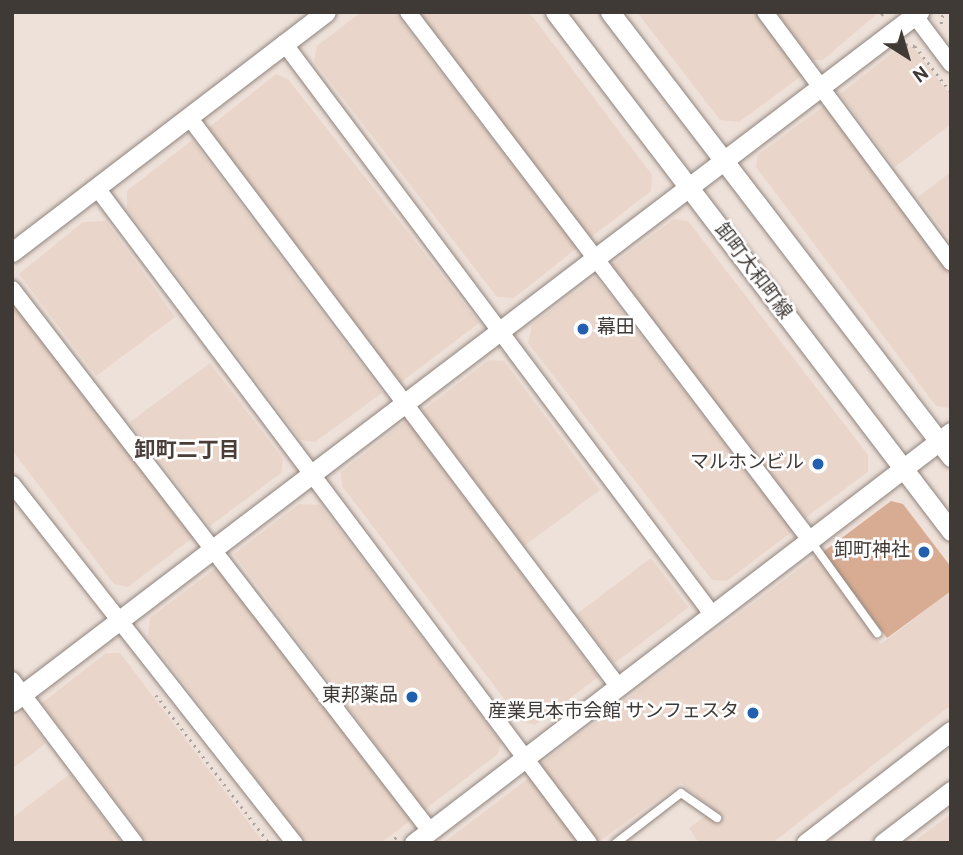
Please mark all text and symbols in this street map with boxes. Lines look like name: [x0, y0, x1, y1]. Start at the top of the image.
north arrow: [872, 21, 942, 91]
text: N: [907, 59, 932, 86]
street label: 卸町大和町線: [709, 220, 795, 324]
place label: 幕田: [597, 318, 635, 340]
marker: 幕田: [575, 321, 591, 337]
district label: 卸町二丁目: [135, 439, 239, 465]
place label: マルホンビル: [690, 453, 804, 475]
marker: マルホンビル: [810, 456, 826, 472]
place label: 卸町神社: [834, 541, 910, 563]
marker: 卸町神社: [916, 544, 932, 560]
place label: 東邦薬品: [322, 686, 398, 708]
marker: 東邦薬品: [404, 689, 420, 705]
place label: 産業見本市会館 サンフェスタ: [488, 702, 739, 724]
marker: 産業見本市会館 サンフェスタ: [745, 705, 761, 721]

